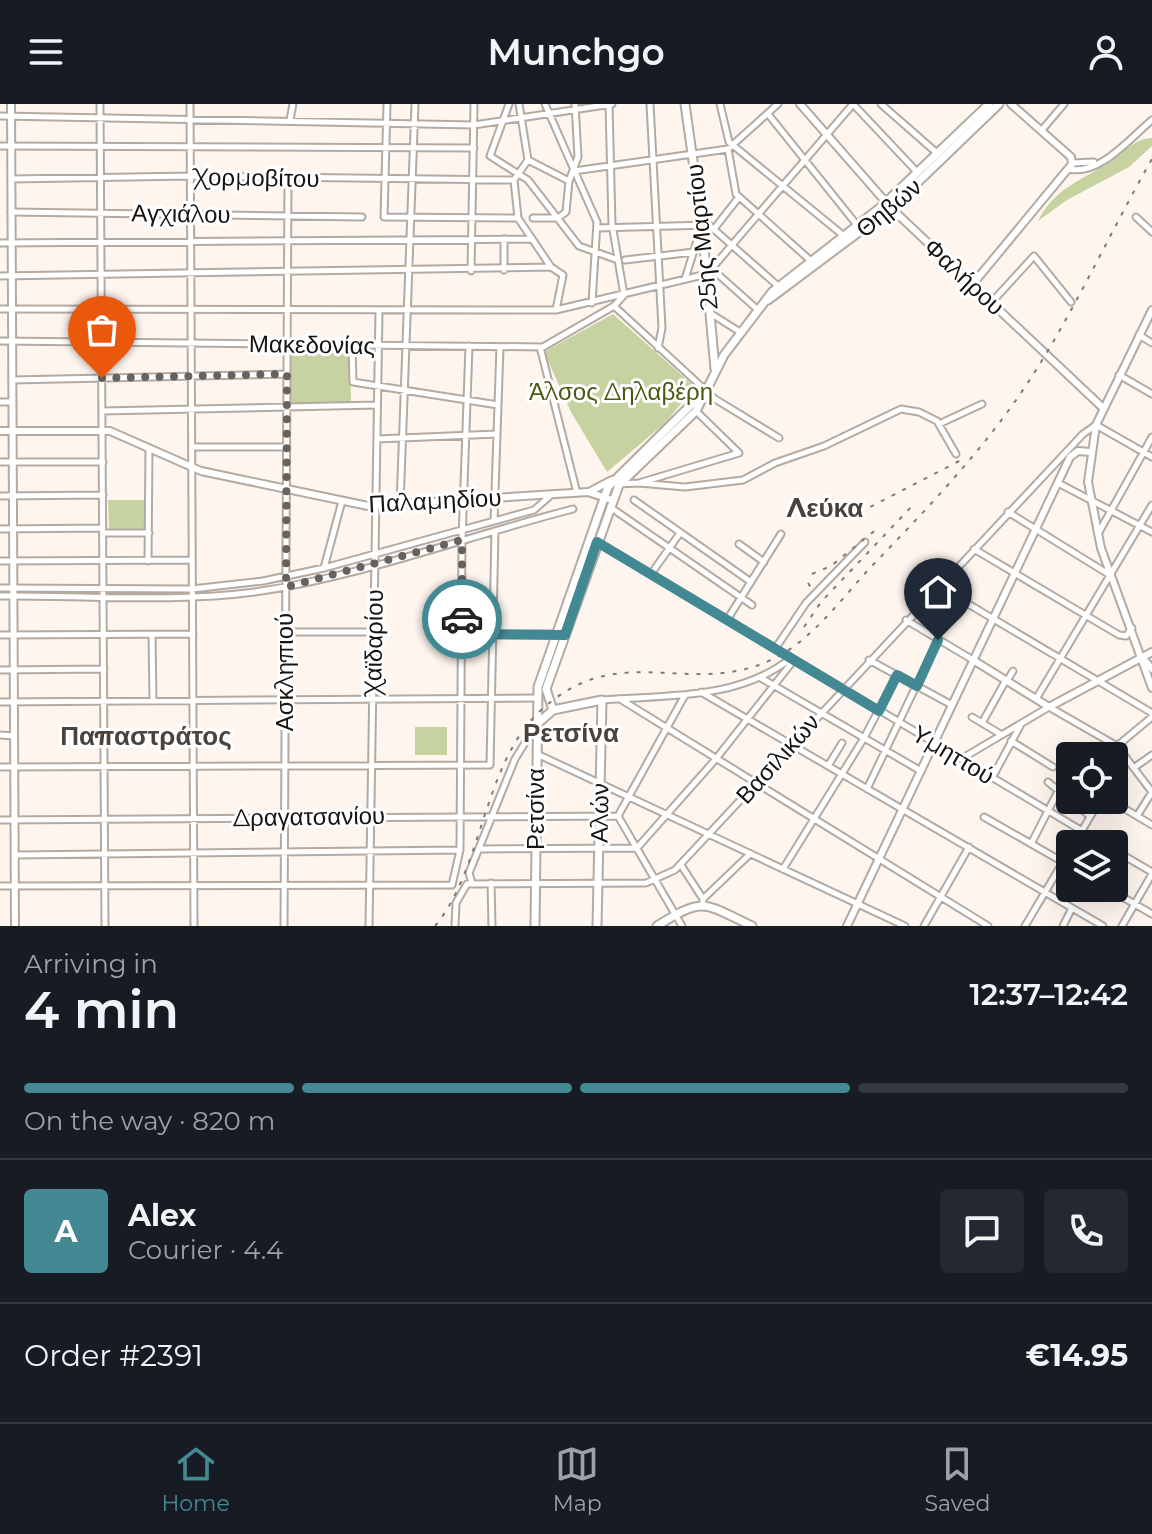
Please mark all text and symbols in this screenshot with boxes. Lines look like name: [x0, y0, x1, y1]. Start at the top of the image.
icon: menu: [24, 30, 68, 74]
text: Munchgo: [487, 30, 665, 74]
icon: person: [1084, 30, 1128, 74]
street label: Χορμοβίτου: [191, 162, 320, 193]
street label: 25ης Μαρτίου: [679, 162, 724, 312]
street label: Θηβών: [850, 172, 927, 243]
street label: Αγχιάλου: [131, 198, 231, 229]
street label: Φαλήρου: [918, 232, 1011, 321]
pin: [68, 296, 136, 378]
icon: bag: [80, 308, 124, 352]
street label: Μακεδονίας: [249, 329, 375, 360]
park label: Άλσος Δηλαβέρη: [529, 377, 713, 406]
street label: Παλαμηδίου: [368, 483, 502, 518]
district label: Λεύκα: [786, 492, 863, 524]
pin: [904, 558, 972, 640]
icon: home: [916, 570, 960, 614]
courier: [422, 579, 502, 659]
street label: Χαϊδαρίου: [358, 589, 389, 698]
icon: car: [440, 597, 484, 641]
street label: Ασκληπιού: [270, 613, 299, 731]
street label: Βασιλικών: [730, 708, 825, 810]
district label: Ρετσίνα: [523, 717, 619, 749]
street label: Υμηττού: [907, 719, 1000, 790]
district label: Παπαστράτος: [60, 720, 232, 752]
map controls: [1056, 742, 1128, 902]
button: locate: [1056, 742, 1128, 814]
street label: Ρετσίνα: [521, 768, 550, 850]
street label: Αλών: [584, 783, 615, 843]
street label: Δραγατσανίου: [233, 801, 385, 832]
button: layers: [1056, 830, 1128, 902]
text: Arriving in: [24, 948, 158, 980]
text: 12:37–12:42: [969, 976, 1128, 1013]
text: 4 min: [24, 978, 179, 1041]
text: On the way · 820 m: [24, 1105, 275, 1137]
button: chat: [940, 1189, 1024, 1273]
button: phone: [1044, 1189, 1128, 1273]
text: Alex: [128, 1197, 196, 1234]
text: A: [55, 1213, 77, 1250]
text: Courier · 4.4: [128, 1234, 283, 1266]
text: Order #2391: [24, 1337, 203, 1374]
text: €14.95: [1026, 1337, 1128, 1374]
tab: Home: [161, 1442, 230, 1517]
tab: Map: [553, 1442, 602, 1517]
tab: Saved: [924, 1442, 991, 1517]

